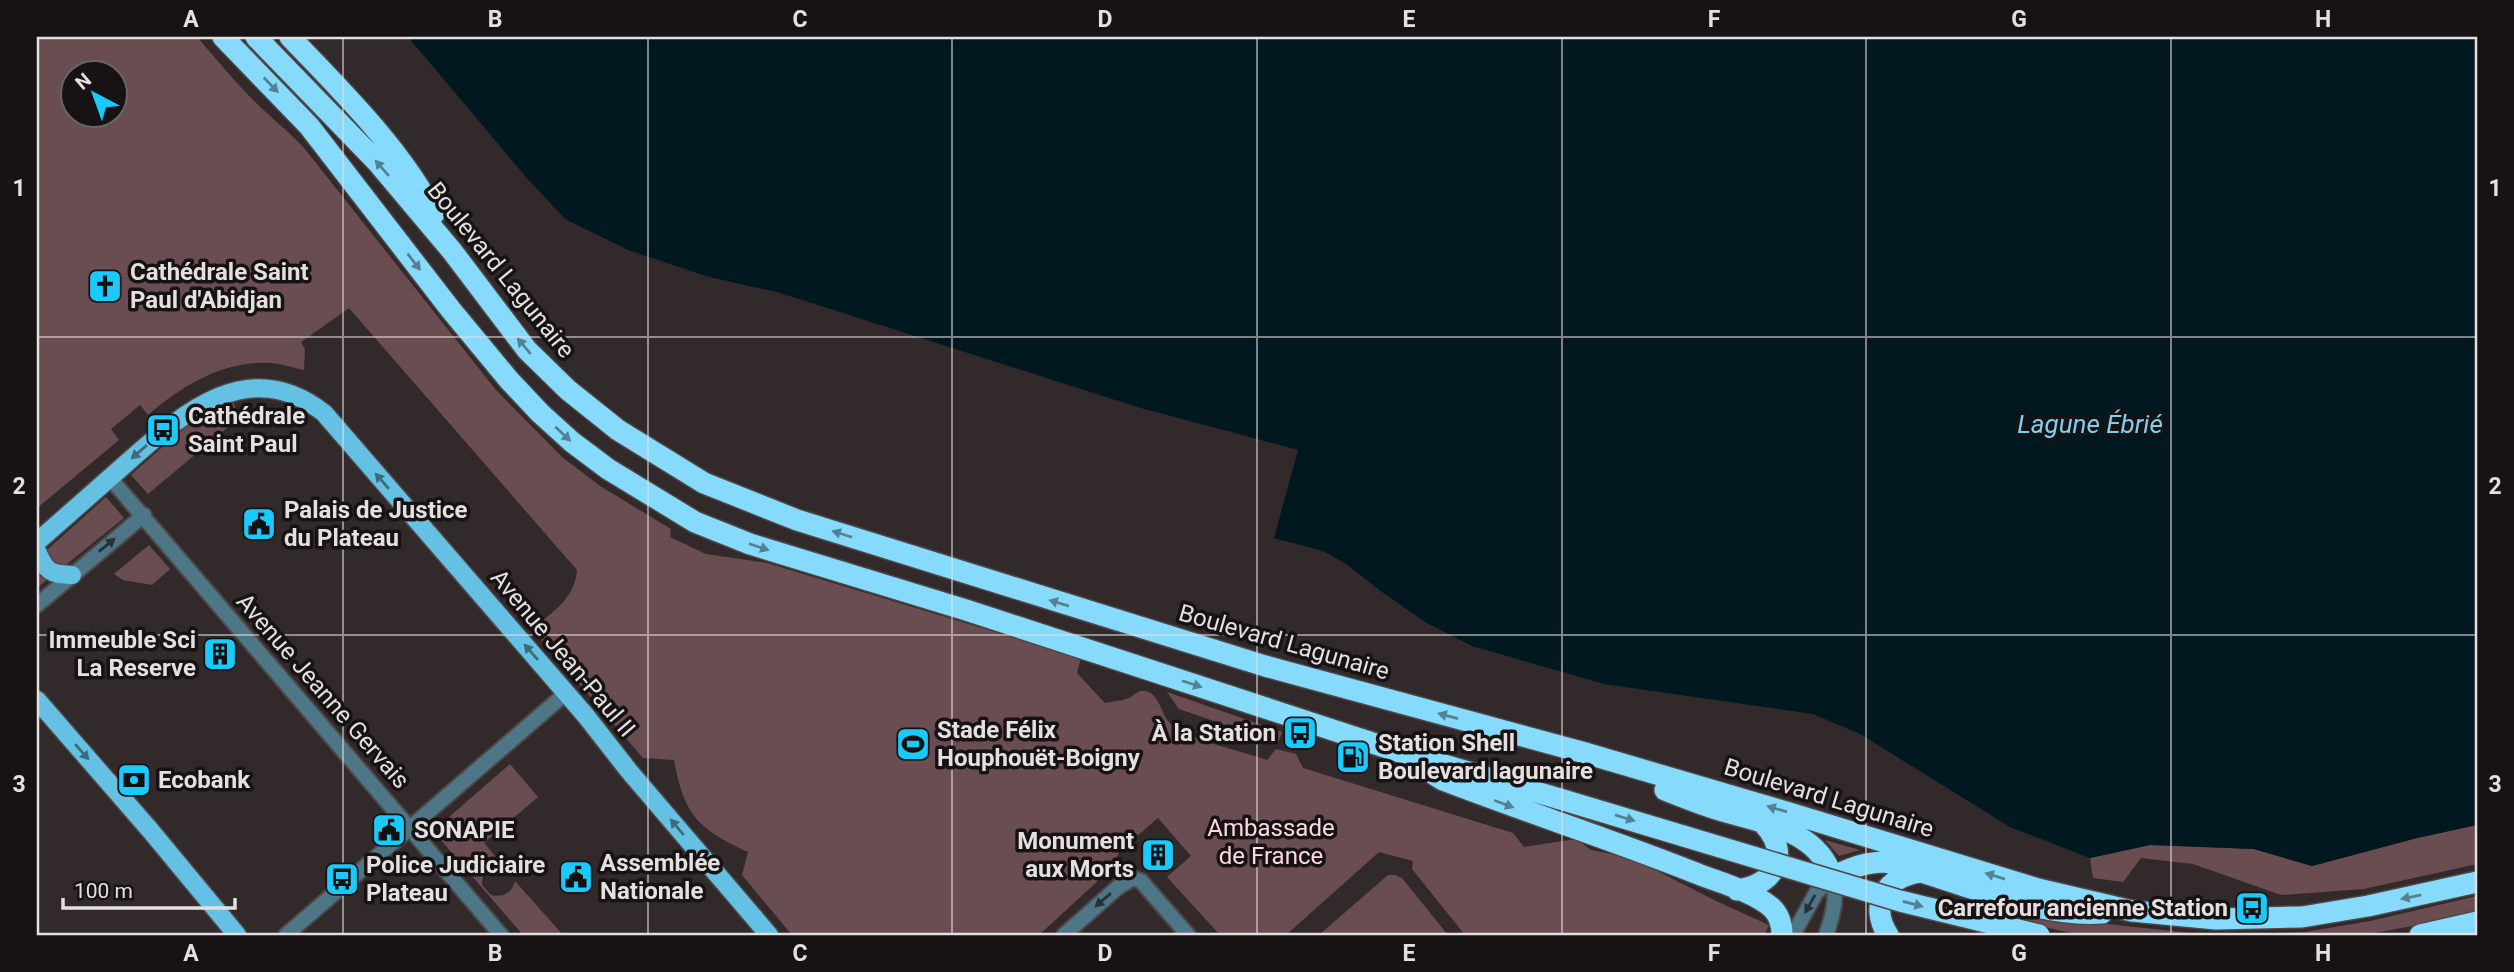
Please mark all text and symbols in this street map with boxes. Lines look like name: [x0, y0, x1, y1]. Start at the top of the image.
text: A: [183, 6, 199, 33]
text: B: [488, 6, 502, 33]
text: C: [792, 6, 808, 33]
text: D: [1098, 6, 1112, 33]
text: E: [1403, 6, 1416, 33]
text: F: [1708, 6, 1721, 33]
text: G: [2011, 6, 2027, 33]
text: H: [2315, 6, 2331, 33]
north arrow: [60, 60, 130, 130]
text: N: [71, 68, 96, 95]
one-way arrow: [263, 77, 280, 94]
one-way arrow: [374, 159, 390, 177]
text: 1: [12, 175, 26, 202]
text: 1: [2488, 175, 2502, 202]
street label: Boulevard Lagunaire: [422, 177, 580, 363]
one-way arrow: [407, 253, 421, 271]
place label: Cathédrale Saint Paul d'Abidjan: [130, 258, 309, 314]
church icon: Cathédrale Saint Paul d'Abidjan: [86, 267, 124, 305]
one-way arrow: [517, 337, 532, 355]
place label: Cathédrale Saint Paul: [188, 402, 305, 458]
water label: Lagune Ébrié: [2017, 409, 2163, 439]
bus stop icon: Cathédrale Saint Paul: [144, 411, 182, 449]
one-way arrow: [554, 425, 571, 441]
one-way arrow: [130, 444, 148, 460]
one-way arrow: [374, 472, 390, 490]
text: 2: [12, 473, 26, 500]
text: 2: [2488, 473, 2502, 500]
place label: Palais de Justice du Plateau: [284, 496, 468, 552]
public building icon: Palais de Justice du Plateau: [240, 505, 278, 543]
one-way arrow: [831, 528, 852, 539]
one-way arrow: [98, 538, 116, 553]
one-way arrow: [748, 542, 769, 552]
street label: Avenue Jean-Paul II: [485, 564, 641, 742]
street label: Avenue Jeanne Gervais: [231, 588, 415, 794]
one-way arrow: [1048, 597, 1069, 607]
street label: Boulevard Lagunaire: [1176, 599, 1392, 685]
place label: Immeuble Sci La Reserve: [49, 626, 196, 682]
building icon: Immeuble Sci La Reserve: [201, 635, 239, 673]
one-way arrow: [524, 644, 539, 661]
one-way arrow: [1181, 680, 1202, 690]
one-way arrow: [1437, 710, 1459, 721]
bus stop icon: À la Station: [1281, 714, 1319, 752]
place label: Stade Félix Houphouët-Boigny: [937, 716, 1141, 772]
place label: À la Station: [1152, 719, 1276, 747]
sports icon: Stade Félix Houphouët-Boigny: [894, 725, 932, 763]
place label: Station Shell Boulevard lagunaire: [1378, 729, 1593, 785]
fuel station icon: Station Shell Boulevard lagunaire: [1334, 738, 1372, 776]
one-way arrow: [74, 743, 90, 761]
street label: Boulevard Lagunaire: [1721, 753, 1937, 843]
bank icon: Ecobank: [115, 761, 153, 799]
place label: Ecobank: [158, 766, 251, 794]
text: 3: [12, 771, 26, 798]
text: 3: [2488, 771, 2502, 798]
one-way arrow: [1494, 798, 1515, 809]
one-way arrow: [1766, 804, 1787, 814]
public building icon: SONAPIE: [370, 811, 408, 849]
park label: Ambassade de France: [1207, 814, 1335, 870]
one-way arrow: [1615, 814, 1636, 824]
place label: SONAPIE: [414, 816, 515, 844]
one-way arrow: [670, 819, 685, 836]
place label: Monument aux Morts: [1017, 827, 1134, 883]
building icon: Monument aux Morts: [1139, 836, 1177, 874]
place label: Assemblée Nationale: [600, 849, 720, 905]
place label: Police Judiciaire Plateau: [366, 851, 545, 907]
public building icon: Assemblée Nationale: [557, 858, 595, 896]
bus stop icon: Police Judiciaire Plateau: [323, 860, 361, 898]
scale bar: [63, 867, 234, 911]
one-way arrow: [1984, 870, 2005, 881]
text: 100 m: [74, 879, 133, 903]
bus stop icon: Carrefour ancienne Station: [2233, 889, 2271, 927]
one-way arrow: [1095, 892, 1112, 907]
one-way arrow: [2400, 892, 2422, 903]
one-way arrow: [1804, 894, 1816, 914]
place label: Carrefour ancienne Station: [1938, 894, 2228, 922]
one-way arrow: [1903, 900, 1924, 910]
text: A: [183, 940, 199, 967]
text: B: [488, 940, 502, 967]
text: C: [792, 940, 808, 967]
text: D: [1098, 940, 1112, 967]
text: E: [1403, 940, 1416, 967]
text: F: [1708, 940, 1721, 967]
text: G: [2011, 940, 2027, 967]
text: H: [2315, 940, 2331, 967]

